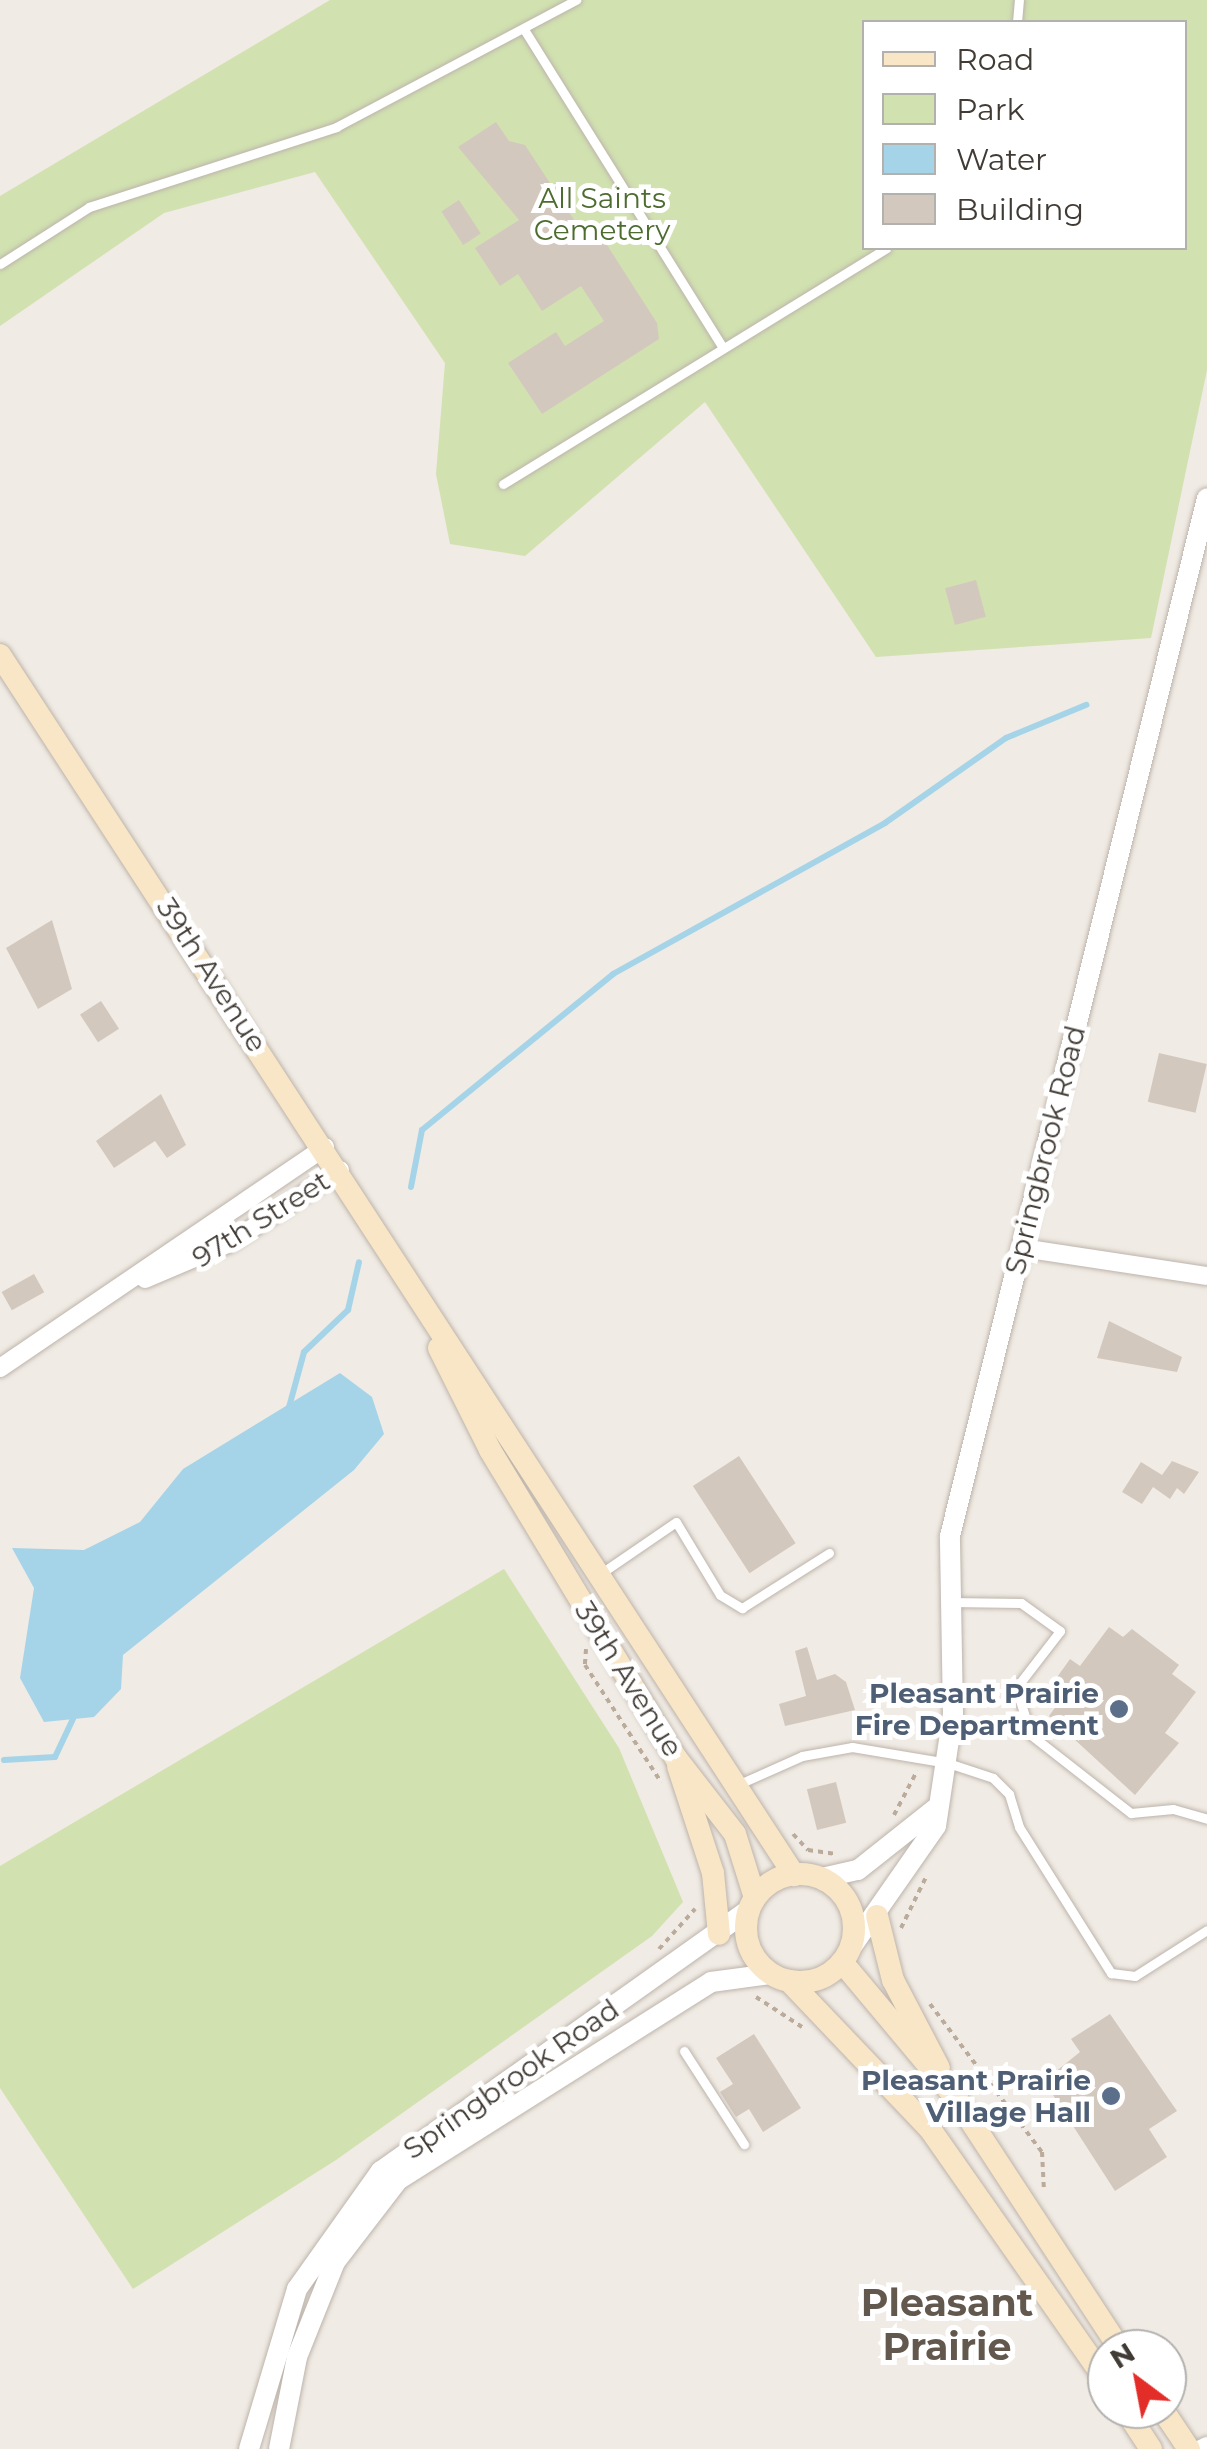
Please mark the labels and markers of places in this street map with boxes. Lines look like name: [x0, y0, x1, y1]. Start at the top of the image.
place label: Pleasant Prairie Fire Department: [855, 1676, 1099, 1742]
marker: Pleasant Prairie Fire Department: [1108, 1698, 1130, 1720]
place label: Pleasant Prairie Village Hall: [861, 2063, 1091, 2129]
marker: Pleasant Prairie Village Hall: [1100, 2085, 1122, 2107]

